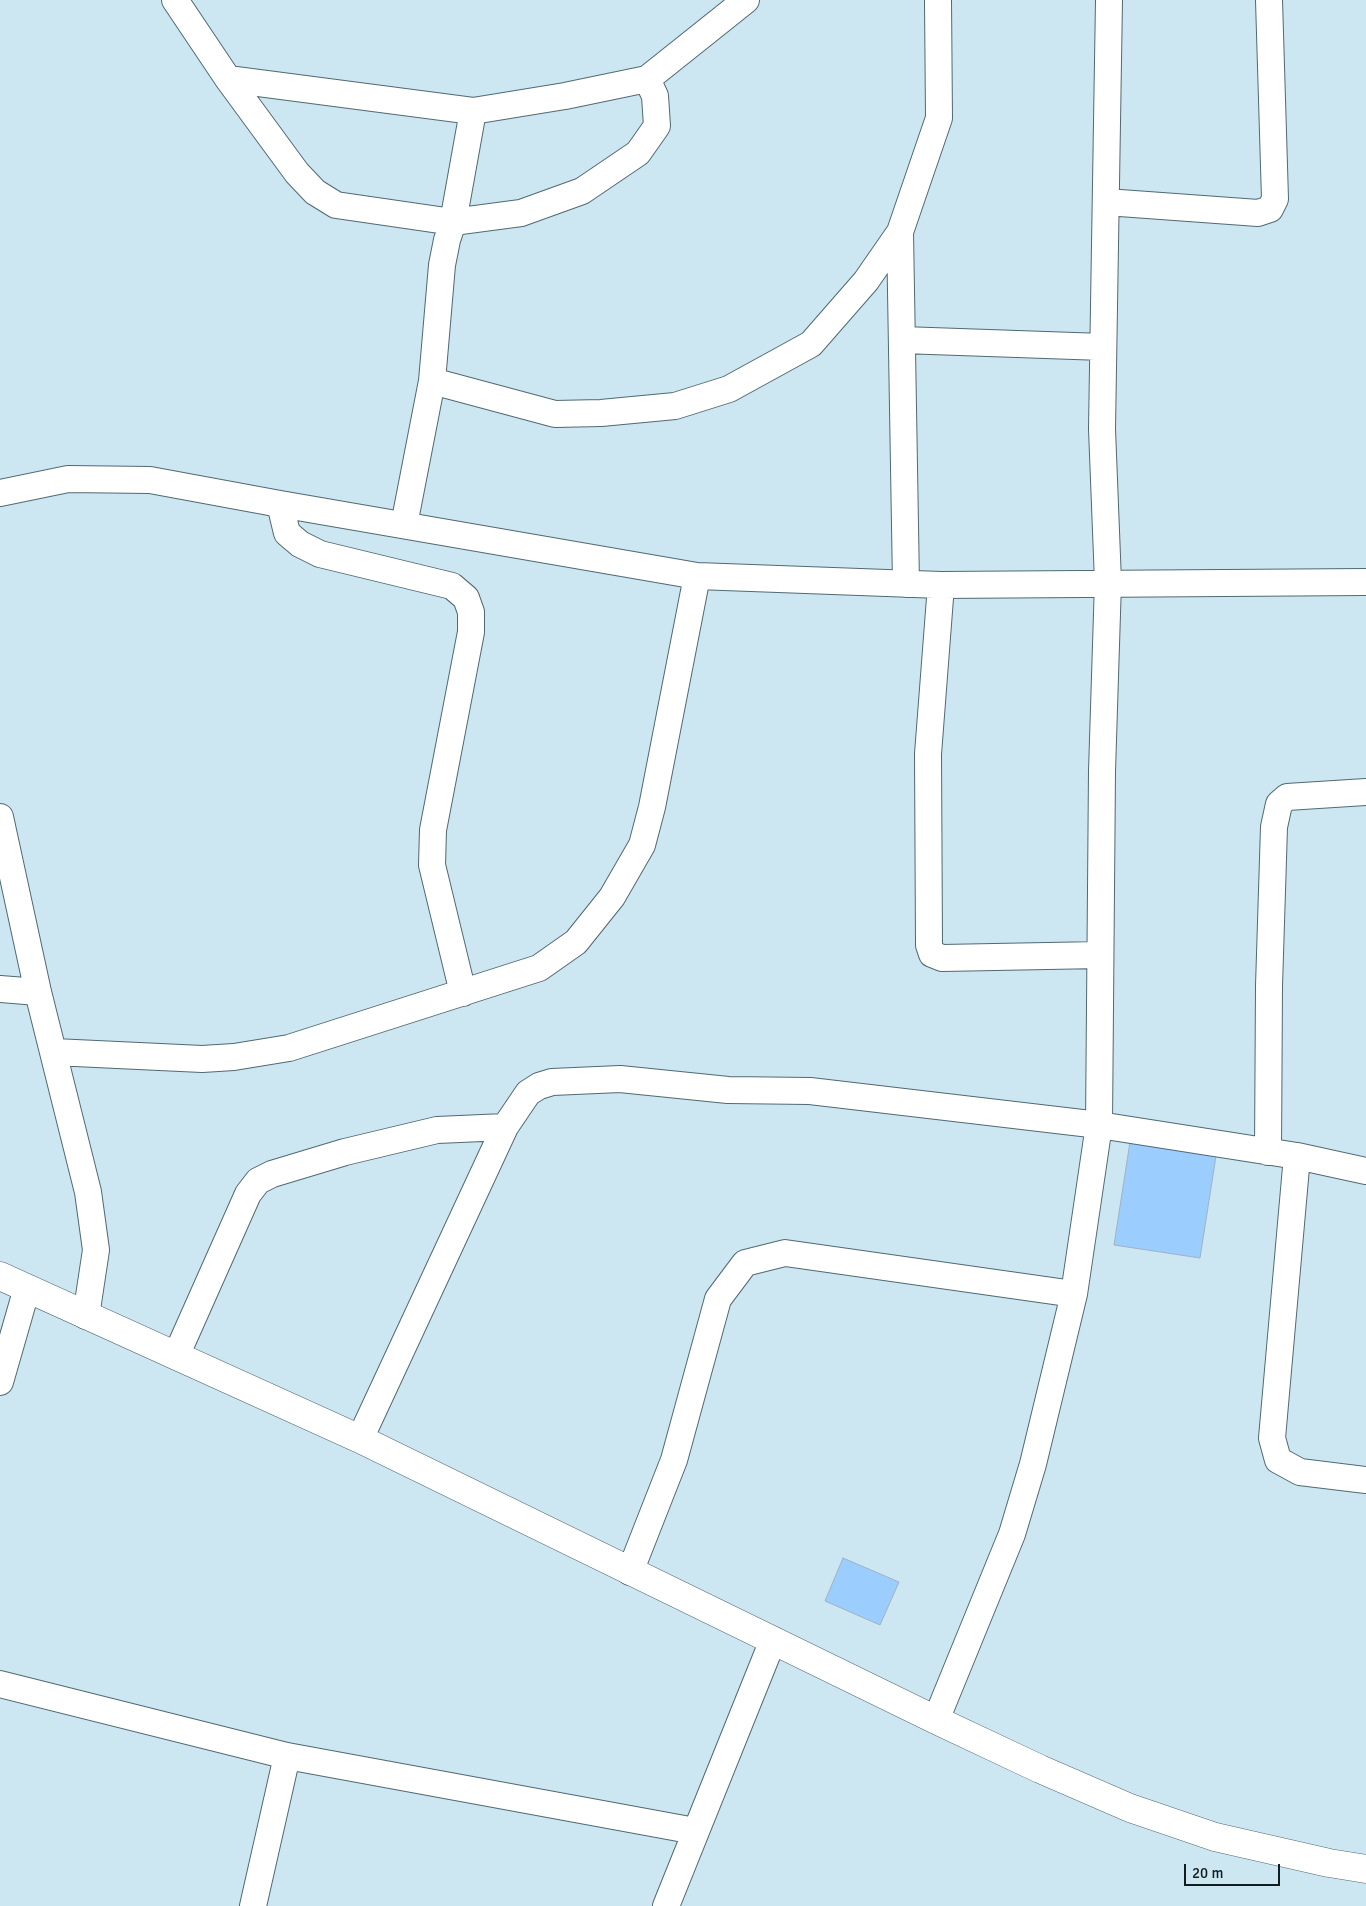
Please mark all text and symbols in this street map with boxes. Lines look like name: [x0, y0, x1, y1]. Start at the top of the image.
scale bar: [1186, 1854, 1282, 1886]
text: 20 m: [1192, 1864, 1223, 1882]

